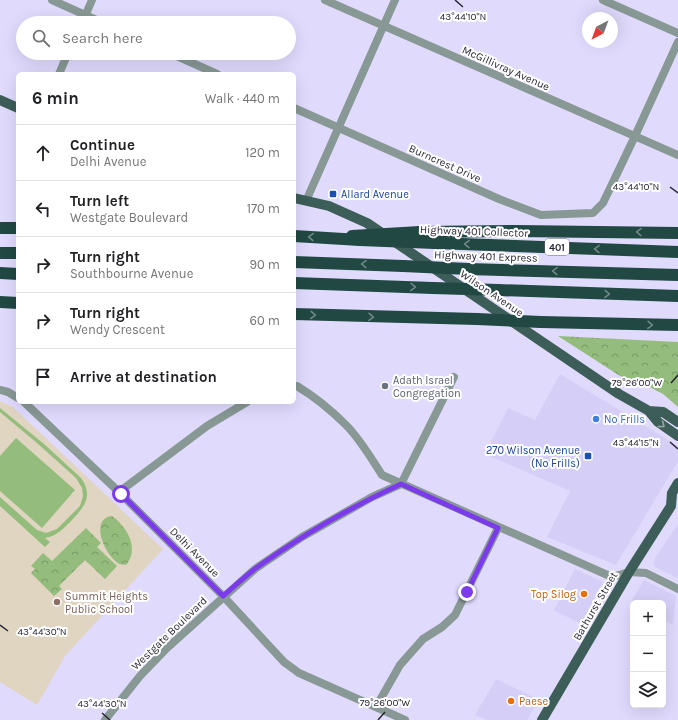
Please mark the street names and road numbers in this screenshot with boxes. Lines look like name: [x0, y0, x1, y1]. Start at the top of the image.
street label: McGillivray Avenue: [460, 43, 552, 94]
street label: Burncrest Drive: [407, 142, 483, 185]
street label: Highway 401 Collector: [420, 223, 528, 240]
road number: 401: [545, 239, 569, 255]
street label: Highway 401 Express: [434, 248, 538, 265]
street label: Wilson Avenue: [458, 267, 526, 320]
street label: Delhi Avenue: [167, 525, 222, 580]
street label: Bathurst Street: [571, 570, 620, 643]
street label: Westgate Boulevard: [129, 594, 210, 673]

